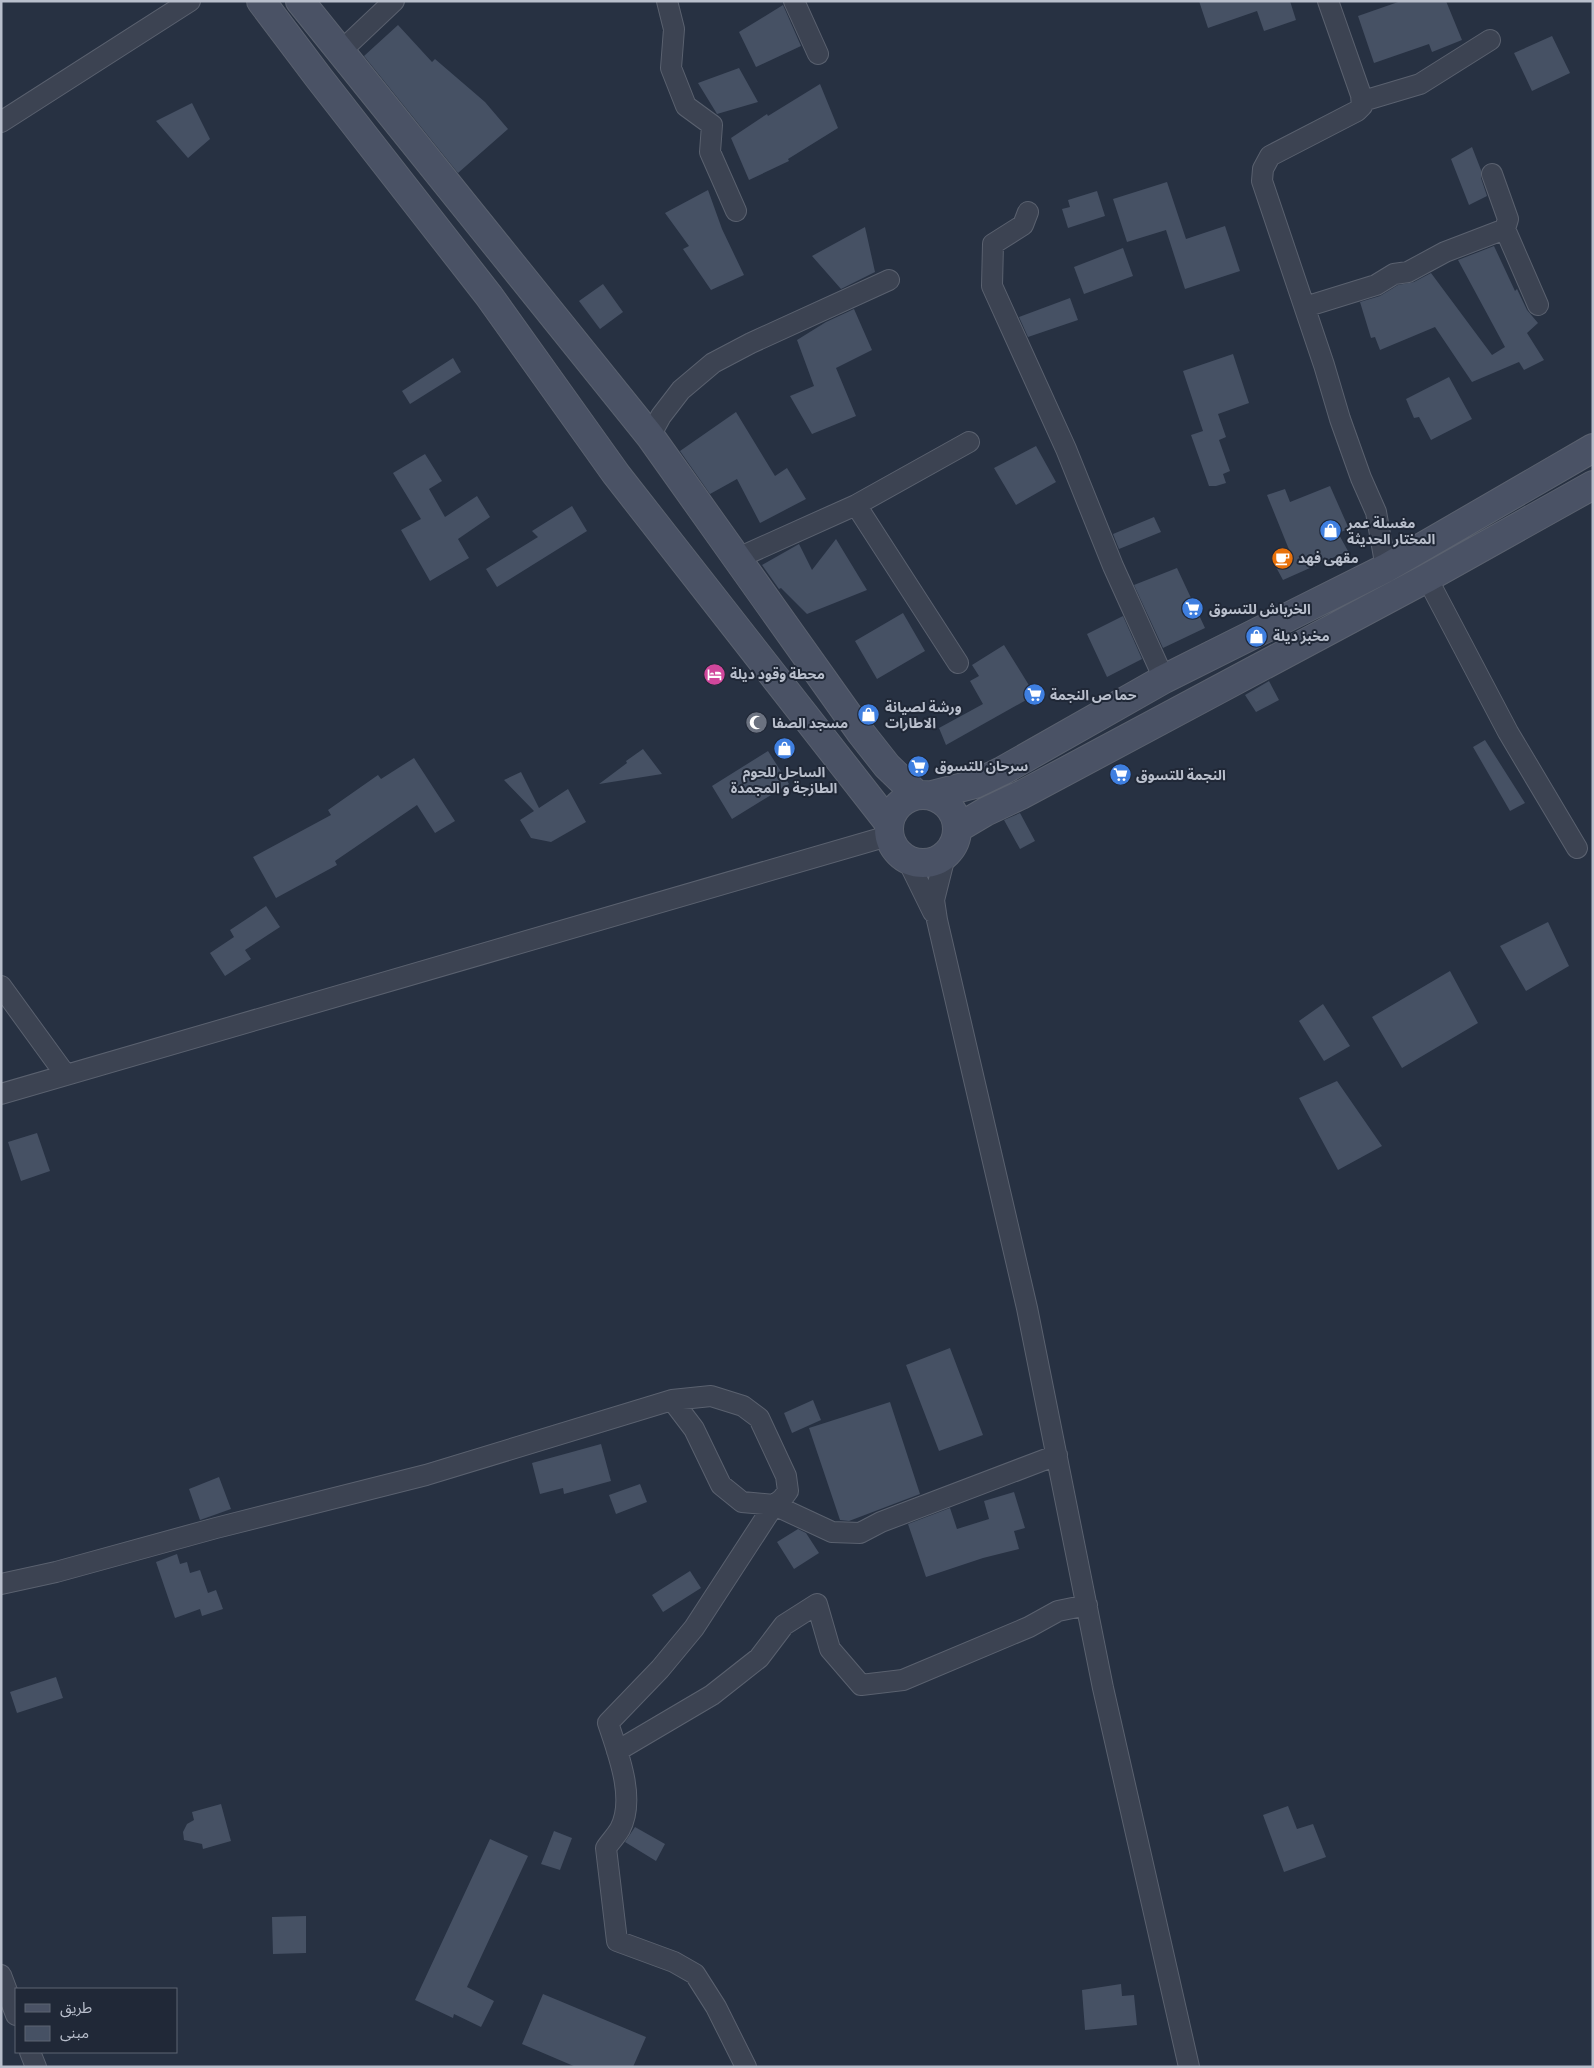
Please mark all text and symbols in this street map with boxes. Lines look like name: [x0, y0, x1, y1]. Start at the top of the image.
place label: مغسلة عمر المختار الحديثة: [1346, 514, 1435, 548]
shop icon: مغسلة عمر المختار الحديثة: [1319, 519, 1343, 543]
cafe icon: مقهى فهد: [1270, 546, 1294, 570]
place label: مقهى فهد: [1298, 549, 1359, 566]
supermarket icon: الخرباش للتسوق: [1181, 597, 1205, 621]
place label: الخرباش للتسوق: [1209, 600, 1311, 618]
shop icon: مخبز ديلة: [1245, 624, 1269, 648]
place label: مخبز ديلة: [1273, 627, 1330, 645]
hotel icon: محطة وقود ديلة: [702, 662, 726, 686]
place label: محطة وقود ديلة: [730, 665, 825, 682]
supermarket icon: حما ص النجمة: [1022, 683, 1046, 707]
place label: حما ص النجمة: [1050, 686, 1137, 703]
place label: ورشة لصيانة الاطارات: [885, 698, 962, 732]
shop icon: ورشة لصيانة الاطارات: [857, 703, 881, 727]
mosque icon: مسجد الصفا: [744, 711, 768, 735]
place label: مسجد الصفا: [772, 714, 848, 731]
shop icon: الساحل للحوم الطازجة و المجمدة: [772, 737, 796, 761]
supermarket icon: سرحان للتسوق: [907, 754, 931, 778]
place label: سرحان للتسوق: [935, 757, 1028, 775]
place label: الساحل للحوم الطازجة و المجمدة: [731, 763, 837, 797]
supermarket icon: النجمة للتسوق: [1108, 763, 1132, 787]
place label: النجمة للتسوق: [1136, 766, 1226, 783]
legend: [15, 1988, 178, 2053]
text: طريق: [60, 1998, 92, 2018]
text: مبنى: [60, 2023, 89, 2042]

